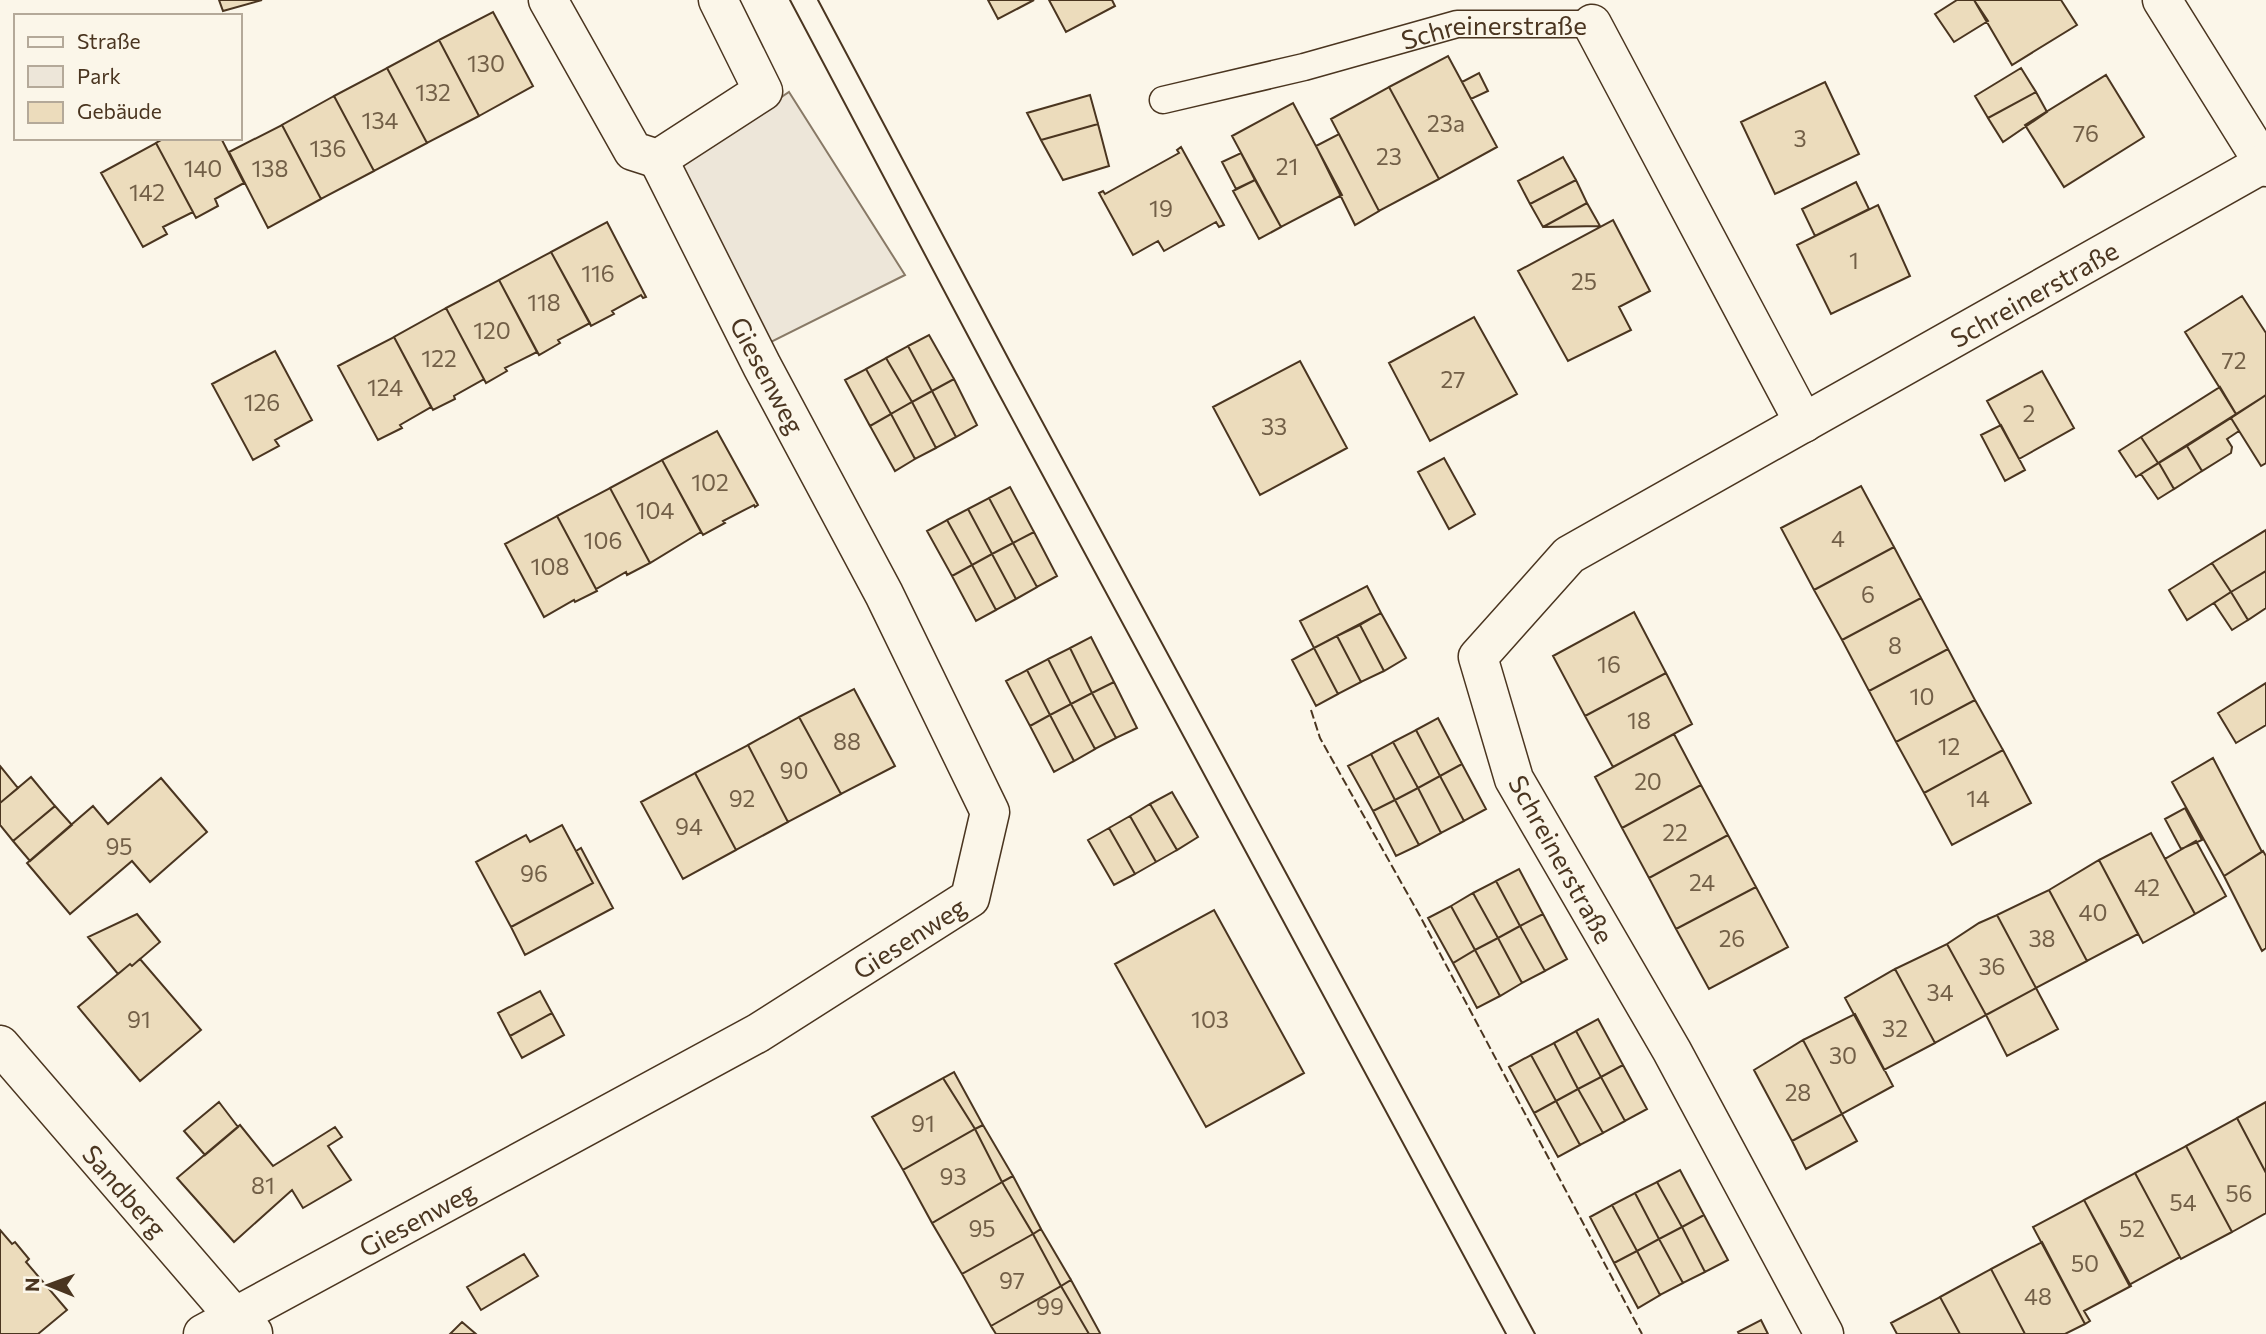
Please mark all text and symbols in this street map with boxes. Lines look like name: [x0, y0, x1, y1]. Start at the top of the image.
street label: Schreinerstraße: [1397, 9, 1587, 54]
legend: [14, 14, 242, 140]
text: Straße: [77, 28, 141, 53]
house number: 130: [467, 49, 505, 77]
text: Park: [77, 63, 121, 88]
house number: 132: [415, 78, 451, 106]
text: Gebäude: [77, 98, 162, 123]
house number: 134: [362, 106, 399, 134]
house number: 23a: [1427, 109, 1465, 137]
house number: 76: [2073, 119, 2099, 147]
house number: 3: [1793, 124, 1807, 152]
house number: 136: [310, 134, 346, 162]
house number: 23: [1376, 142, 1402, 170]
house number: 21: [1276, 152, 1298, 180]
house number: 140: [184, 154, 222, 182]
house number: 138: [252, 154, 288, 182]
house number: 142: [129, 178, 165, 206]
house number: 19: [1149, 194, 1173, 222]
street label: Schreinerstraße: [1944, 233, 2123, 353]
house number: 1: [1849, 246, 1859, 274]
house number: 116: [581, 259, 615, 287]
house number: 25: [1571, 267, 1597, 295]
house number: 118: [527, 288, 561, 316]
street label: Giesenweg: [724, 311, 812, 439]
house number: 120: [473, 316, 511, 344]
house number: 122: [421, 344, 457, 372]
house number: 72: [2222, 346, 2246, 374]
house number: 27: [1441, 365, 1465, 393]
house number: 124: [367, 373, 403, 401]
house number: 126: [244, 388, 280, 416]
house number: 2: [2023, 399, 2035, 427]
house number: 33: [1261, 412, 1287, 440]
house number: 102: [691, 468, 729, 496]
house number: 104: [636, 496, 675, 524]
house number: 4: [1831, 524, 1845, 552]
house number: 106: [584, 526, 622, 554]
house number: 108: [531, 552, 569, 580]
house number: 6: [1861, 580, 1875, 608]
house number: 8: [1888, 631, 1902, 659]
house number: 16: [1597, 650, 1621, 678]
house number: 10: [1910, 682, 1934, 710]
house number: 18: [1627, 706, 1651, 734]
house number: 88: [833, 727, 861, 755]
house number: 12: [1938, 732, 1960, 760]
house number: 90: [780, 756, 808, 784]
house number: 20: [1634, 767, 1662, 795]
street label: Schreinerstraße: [1503, 769, 1621, 949]
house number: 92: [729, 784, 755, 812]
house number: 14: [1966, 784, 1990, 812]
house number: 94: [675, 812, 703, 840]
house number: 22: [1662, 818, 1688, 846]
house number: 95: [105, 832, 133, 860]
house number: 96: [520, 859, 548, 887]
house number: 24: [1689, 868, 1715, 896]
house number: 42: [2134, 873, 2160, 901]
street label: Giesenweg: [846, 890, 971, 984]
house number: 40: [2079, 898, 2107, 926]
house number: 26: [1719, 924, 1745, 952]
house number: 38: [2028, 924, 2056, 952]
house number: 36: [1978, 952, 2006, 980]
house number: 34: [1927, 978, 1954, 1006]
house number: 91: [127, 1005, 151, 1033]
house number: 103: [1191, 1005, 1229, 1033]
house number: 32: [1882, 1014, 1908, 1042]
house number: 30: [1829, 1041, 1857, 1069]
house number: 28: [1785, 1078, 1811, 1106]
house number: 91: [911, 1109, 935, 1137]
street label: Sandberg: [77, 1138, 174, 1243]
house number: 93: [939, 1162, 967, 1190]
house number: 81: [251, 1171, 275, 1199]
street label: Giesenweg: [353, 1174, 480, 1262]
house number: 56: [2225, 1179, 2253, 1207]
house number: 54: [2169, 1188, 2197, 1216]
house number: 95: [968, 1214, 996, 1242]
house number: 52: [2119, 1214, 2145, 1242]
house number: 50: [2071, 1249, 2099, 1277]
north arrow: [14, 1250, 84, 1320]
house number: 97: [999, 1266, 1025, 1294]
text: N: [20, 1277, 43, 1292]
house number: 48: [2024, 1282, 2052, 1310]
house number: 99: [1036, 1292, 1064, 1320]

